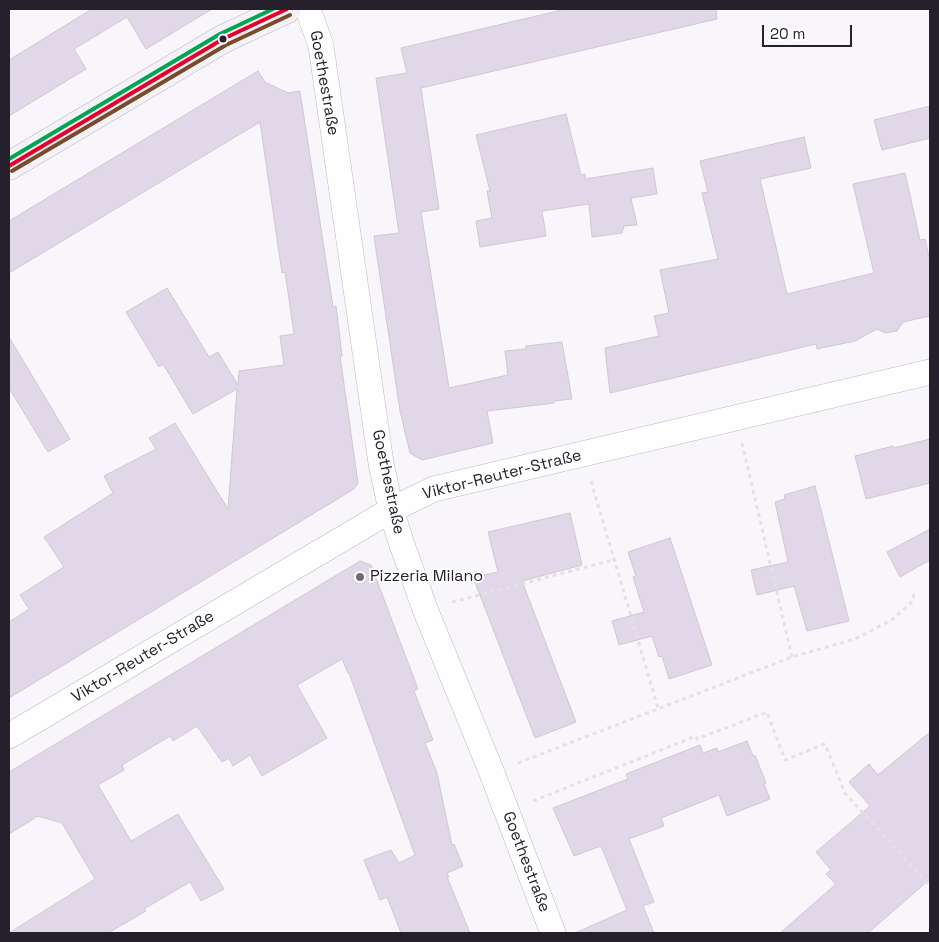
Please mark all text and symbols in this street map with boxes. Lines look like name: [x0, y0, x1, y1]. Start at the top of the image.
scale bar: [764, 15, 854, 47]
text: 20 m: [770, 24, 805, 43]
street label: Goethestraße: [305, 29, 343, 137]
unlabelled marker: [218, 34, 228, 44]
street label: Goethestraße: [368, 428, 408, 536]
street label: Viktor-Reuter-Straße: [421, 446, 583, 504]
place label: Pizzeria Milano: [370, 567, 483, 587]
marker: Pizzeria Milano: [354, 571, 366, 583]
street label: Viktor-Reuter-Straße: [68, 607, 218, 707]
street label: Goethestraße: [498, 809, 554, 915]

